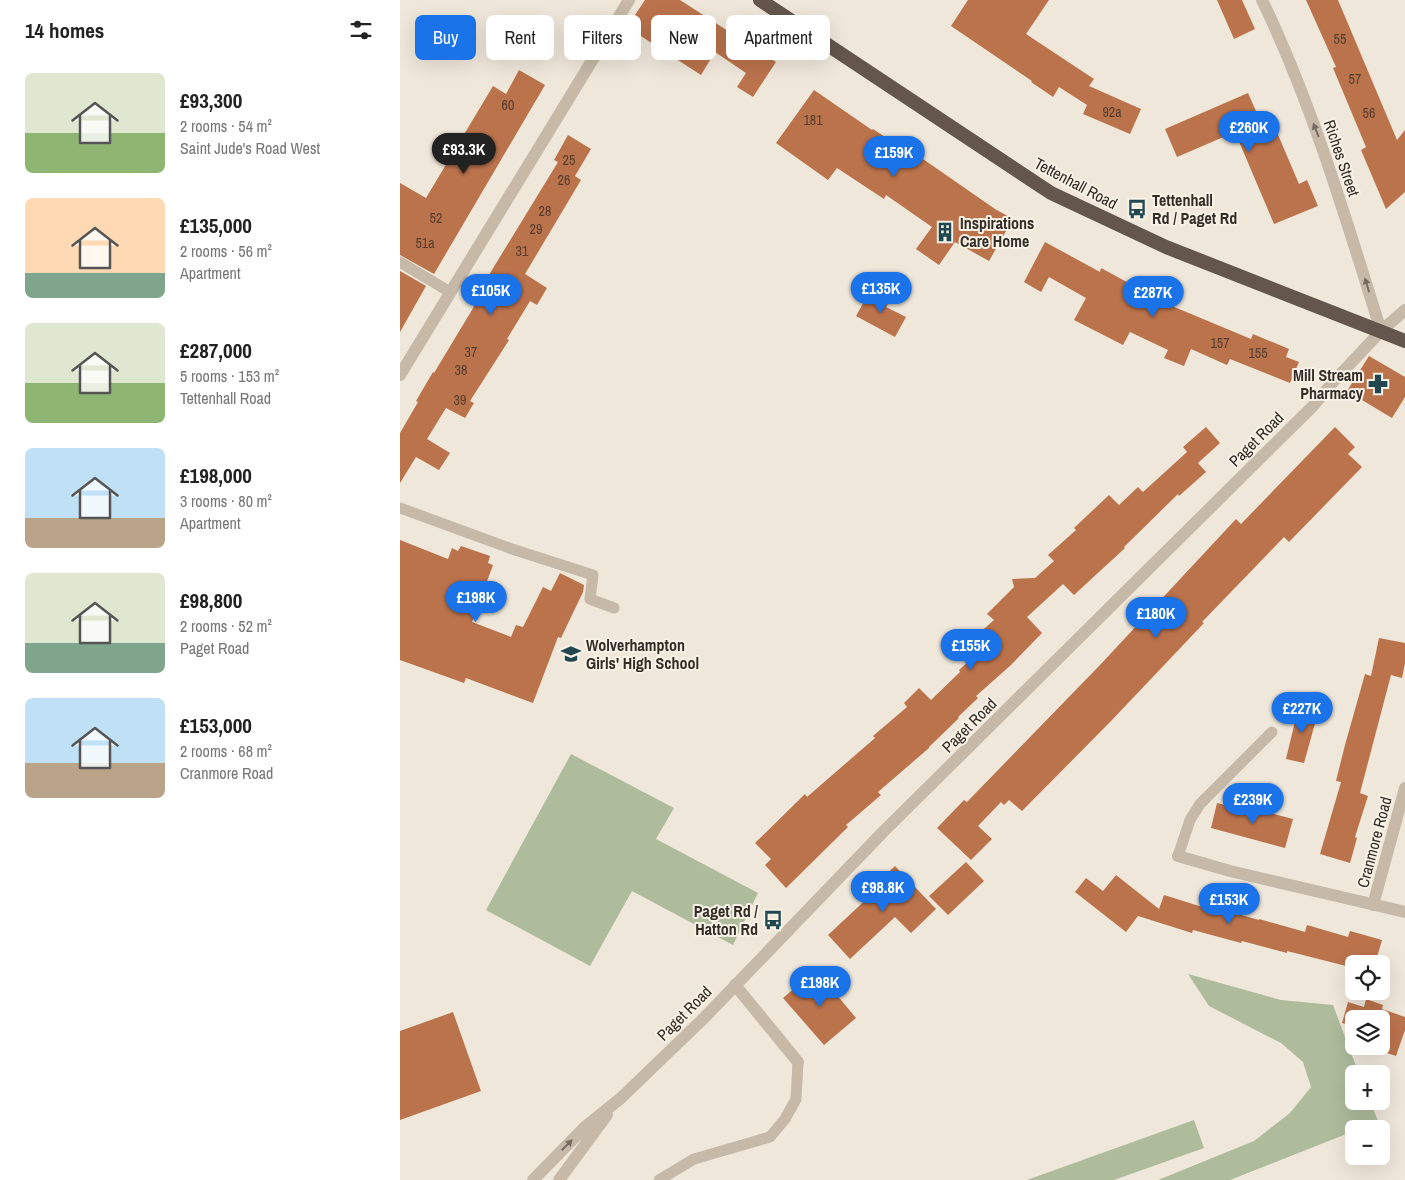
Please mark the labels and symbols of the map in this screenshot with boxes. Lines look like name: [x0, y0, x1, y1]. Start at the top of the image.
house number: 55: [1334, 30, 1346, 48]
house number: 57: [1349, 70, 1361, 88]
house number: 60: [502, 96, 514, 114]
house number: 92a: [1102, 103, 1122, 121]
house number: 56: [1363, 104, 1375, 122]
pin: £260K: [1214, 110, 1284, 153]
house number: 181: [803, 111, 823, 129]
street label: Riches Street: [1319, 117, 1365, 199]
one-way arrow: [1312, 123, 1319, 138]
pin: £93.3K: [423, 132, 505, 175]
pin: £159K: [859, 136, 929, 178]
house number: 25: [563, 151, 575, 169]
street label: Tettenhall Road: [1031, 152, 1121, 214]
house number: 26: [558, 171, 570, 189]
place label: Tettenhall Rd / Paget Rd: [1152, 189, 1237, 229]
bus stop icon: Tettenhall Rd / Paget Rd: [1126, 198, 1148, 220]
house number: 28: [539, 202, 551, 220]
house number: 52: [430, 209, 442, 227]
place label: Inspirations Care Home: [960, 212, 1034, 252]
house number: 29: [530, 220, 542, 238]
building icon: Inspirations Care Home: [934, 221, 956, 243]
house number: 51a: [415, 234, 435, 252]
house number: 31: [516, 242, 529, 260]
pin: £135K: [846, 272, 916, 314]
pin: £105K: [456, 274, 526, 316]
pin: £287K: [1118, 276, 1188, 318]
one-way arrow: [1362, 277, 1370, 292]
house number: 157: [1210, 334, 1230, 352]
house number: 37: [465, 343, 477, 361]
house number: 155: [1248, 344, 1268, 362]
house number: 38: [455, 361, 467, 379]
place label: Mill Stream Pharmacy: [1293, 364, 1364, 404]
pharmacy icon: Mill Stream Pharmacy: [1367, 373, 1389, 395]
house number: 39: [454, 391, 466, 409]
street label: Paget Road: [1224, 407, 1288, 471]
pin: £198K: [441, 580, 511, 623]
pin: £180K: [1121, 596, 1191, 639]
pin: £155K: [936, 628, 1006, 671]
place label: Wolverhampton Girls' High School: [586, 634, 699, 674]
school or university icon: Wolverhampton Girls' High School: [560, 643, 582, 665]
pin: £227K: [1267, 692, 1337, 734]
street label: Paget Road: [937, 693, 1001, 757]
pin: £239K: [1218, 782, 1288, 825]
street label: Cranmore Road: [1351, 794, 1397, 890]
pin: £98.8K: [842, 870, 924, 913]
pin: £153K: [1194, 882, 1264, 925]
place label: Paget Rd / Hatton Rd: [694, 900, 758, 940]
bus stop icon: Paget Rd / Hatton Rd: [762, 909, 784, 931]
pin: £198K: [785, 966, 855, 1008]
street label: Paget Road: [652, 981, 716, 1045]
one-way arrow: [561, 1139, 573, 1151]

